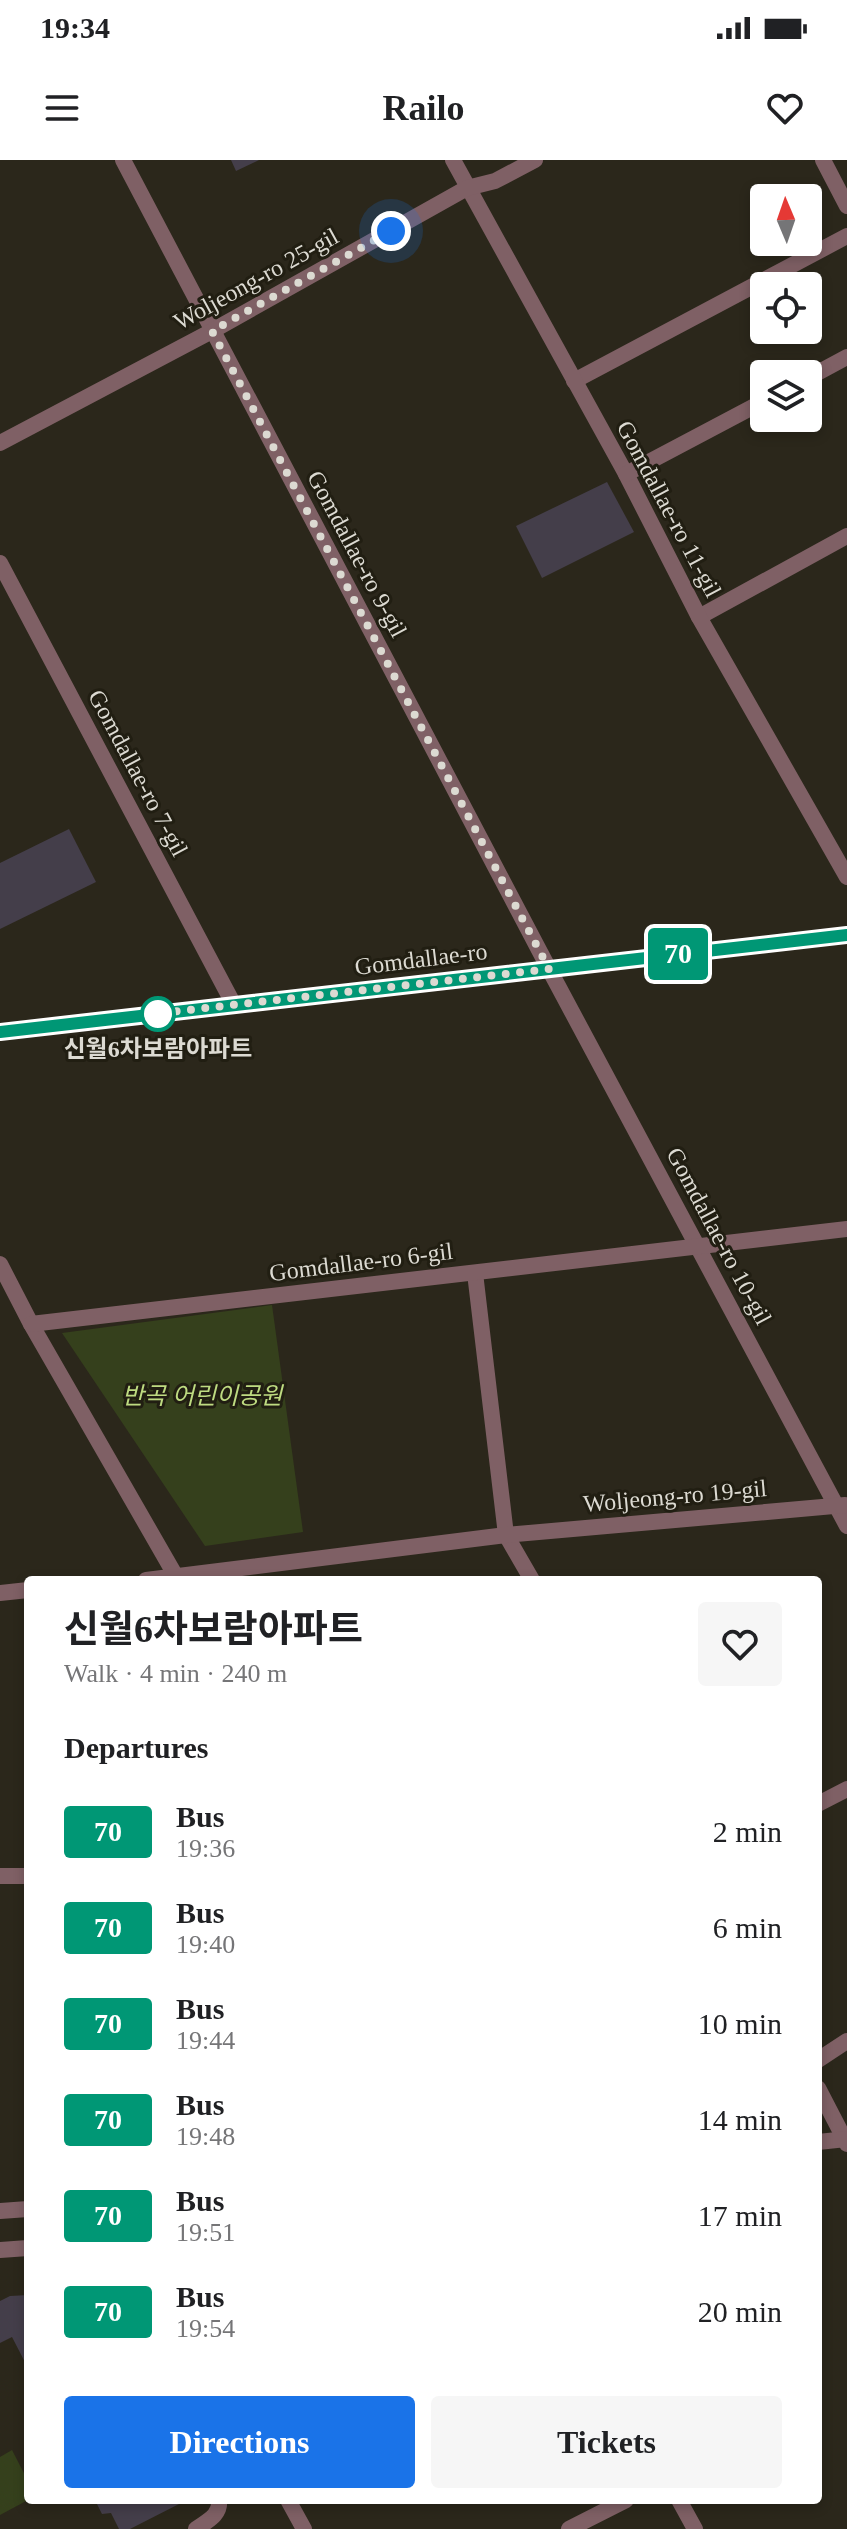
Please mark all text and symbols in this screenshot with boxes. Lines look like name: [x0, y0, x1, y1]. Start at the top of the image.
text: 19:34: [40, 11, 110, 44]
icon: menu: [40, 86, 84, 130]
icon: heart: [763, 86, 807, 130]
text: Railo: [382, 88, 465, 128]
north arrow: [750, 184, 822, 256]
map controls: [750, 184, 822, 432]
your location: [371, 211, 411, 251]
street label: Woljeong-ro 25-gil: [169, 223, 343, 335]
button: locate: [750, 272, 822, 344]
button: layers: [750, 360, 822, 432]
street label: Gomdallae-ro 11-gil: [612, 416, 727, 602]
street label: Gomdallae-ro 9-gil: [302, 466, 412, 642]
street label: Gomdallae-ro 7-gil: [83, 685, 193, 861]
line badge: 70: [642, 928, 714, 980]
street label: Gomdallae-ro: [353, 938, 489, 980]
text: 70: [664, 938, 692, 969]
marker: 신월6차보람아파트: [141, 997, 175, 1031]
place label: 신월6차보람아파트: [64, 1036, 252, 1062]
street label: Gomdallae-ro 10-gil: [661, 1143, 777, 1329]
street label: Gomdallae-ro 6-gil: [268, 1238, 455, 1286]
park label: 반곡 어린이공원: [122, 1383, 284, 1409]
street label: Woljeong-ro 19-gil: [582, 1475, 768, 1517]
button: heart: [698, 1602, 782, 1686]
text: 신월6차보람아파트: [64, 1608, 363, 1650]
text: Walk · 4 min · 240 m: [64, 1659, 287, 1688]
text: Departures: [64, 1731, 208, 1764]
text: Bus: [176, 1800, 224, 1833]
text: 2 min: [713, 1815, 782, 1848]
text: 70: [94, 1816, 122, 1847]
text: 19:36: [176, 1834, 235, 1863]
text: Bus: [176, 1896, 224, 1929]
text: 6 min: [713, 1911, 782, 1944]
text: 70: [94, 1912, 122, 1943]
text: 19:40: [176, 1930, 235, 1959]
text: Bus: [176, 1992, 224, 2025]
text: 10 min: [698, 2007, 782, 2040]
text: 70: [94, 2008, 122, 2039]
text: 19:44: [176, 2026, 235, 2055]
text: Bus: [176, 2088, 224, 2121]
text: 14 min: [698, 2103, 782, 2136]
text: 70: [94, 2104, 122, 2135]
text: 19:48: [176, 2122, 235, 2151]
text: Bus: [176, 2184, 224, 2217]
text: 17 min: [698, 2199, 782, 2232]
text: 70: [94, 2200, 122, 2231]
text: 19:51: [176, 2218, 235, 2247]
text: Bus: [176, 2280, 224, 2313]
text: 20 min: [698, 2295, 782, 2328]
text: 70: [94, 2296, 122, 2327]
text: 19:54: [176, 2314, 235, 2343]
button: Directions: [64, 2396, 415, 2488]
button: Tickets: [431, 2396, 782, 2488]

